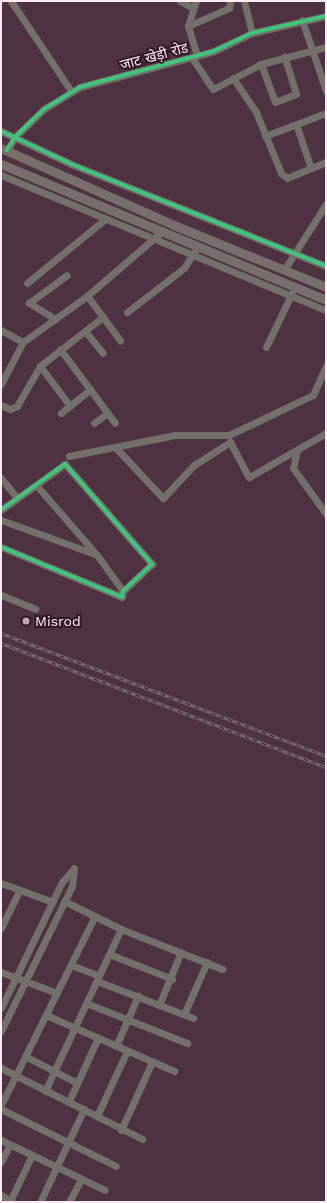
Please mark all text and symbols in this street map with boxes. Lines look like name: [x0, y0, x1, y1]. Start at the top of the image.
street label: जाट खेड़ी रोड: [118, 39, 190, 73]
place label: Misrod: [35, 613, 81, 629]
marker: Misrod: [20, 615, 32, 627]

